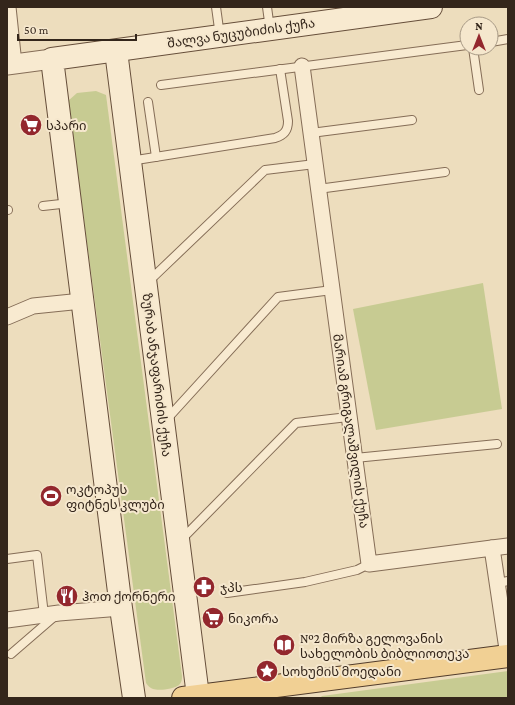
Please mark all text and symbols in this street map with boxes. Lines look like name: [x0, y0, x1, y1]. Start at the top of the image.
street label: შალვა ნუცუბიძის ქუჩა: [166, 15, 316, 52]
scale bar: [18, 16, 136, 42]
north arrow: [459, 16, 499, 56]
text: N: [475, 20, 483, 32]
text: 50 m: [24, 23, 49, 37]
supermarket icon: სპარი: [18, 112, 44, 138]
place label: სპარი: [46, 118, 86, 133]
street label: ზურაბ ანჯაფარიძის ქუჩა: [140, 292, 174, 458]
street label: მარიამ გრიგალაშვილის ქუჩა: [329, 333, 372, 529]
place label: ოკტოპუს ფიტნეს კლუბი: [66, 482, 165, 513]
sports icon: ოკტოპუს ფიტნეს კლუბი: [38, 483, 64, 509]
pharmacy icon: ჯპს: [191, 574, 217, 600]
place label: ჯპს: [220, 580, 243, 595]
restaurant icon: ჰოთ ქორნერი: [54, 583, 80, 609]
place label: ჰოთ ქორნერი: [82, 589, 176, 604]
supermarket icon: ნიკორა: [200, 605, 226, 631]
place label: ნიკორა: [228, 611, 279, 626]
place label: №2 მირზა გელოვანის სახელობის ბიბლიოთეკა: [300, 631, 469, 662]
library icon: №2 მირზა გელოვანის სახელობის ბიბლიოთეკა: [271, 632, 297, 658]
place icon: სოხუმის მოედანი: [254, 658, 280, 684]
place label: სოხუმის მოედანი: [282, 664, 401, 680]

